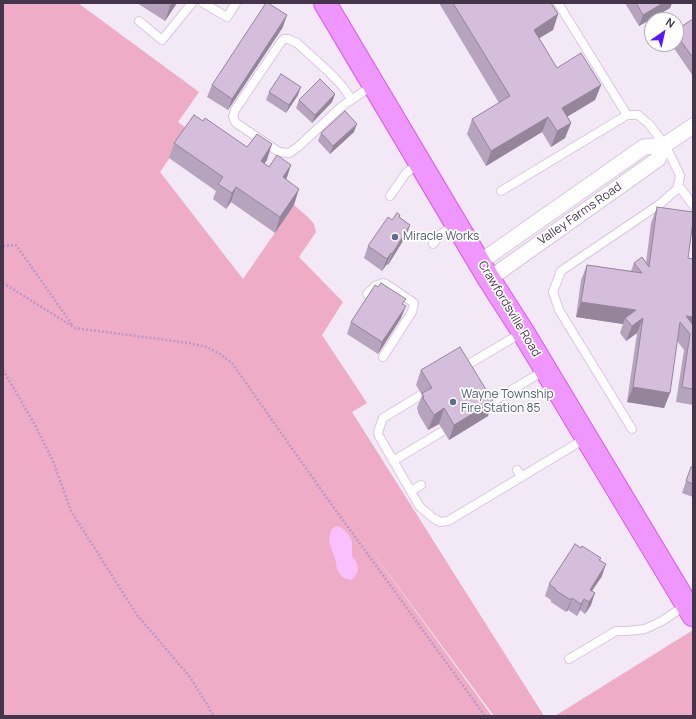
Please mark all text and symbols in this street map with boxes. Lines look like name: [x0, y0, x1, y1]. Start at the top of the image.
north arrow: [644, 12, 684, 52]
text: N: [663, 14, 678, 31]
street label: Valley Farms Road: [535, 180, 625, 248]
place label: Miracle Works: [403, 230, 479, 244]
marker: Miracle Works: [390, 232, 400, 242]
street label: Crawfordsville Road: [475, 259, 543, 359]
place label: Wayne Township Fire Station 85: [461, 388, 554, 416]
marker: Wayne Township Fire Station 85: [448, 397, 458, 407]

